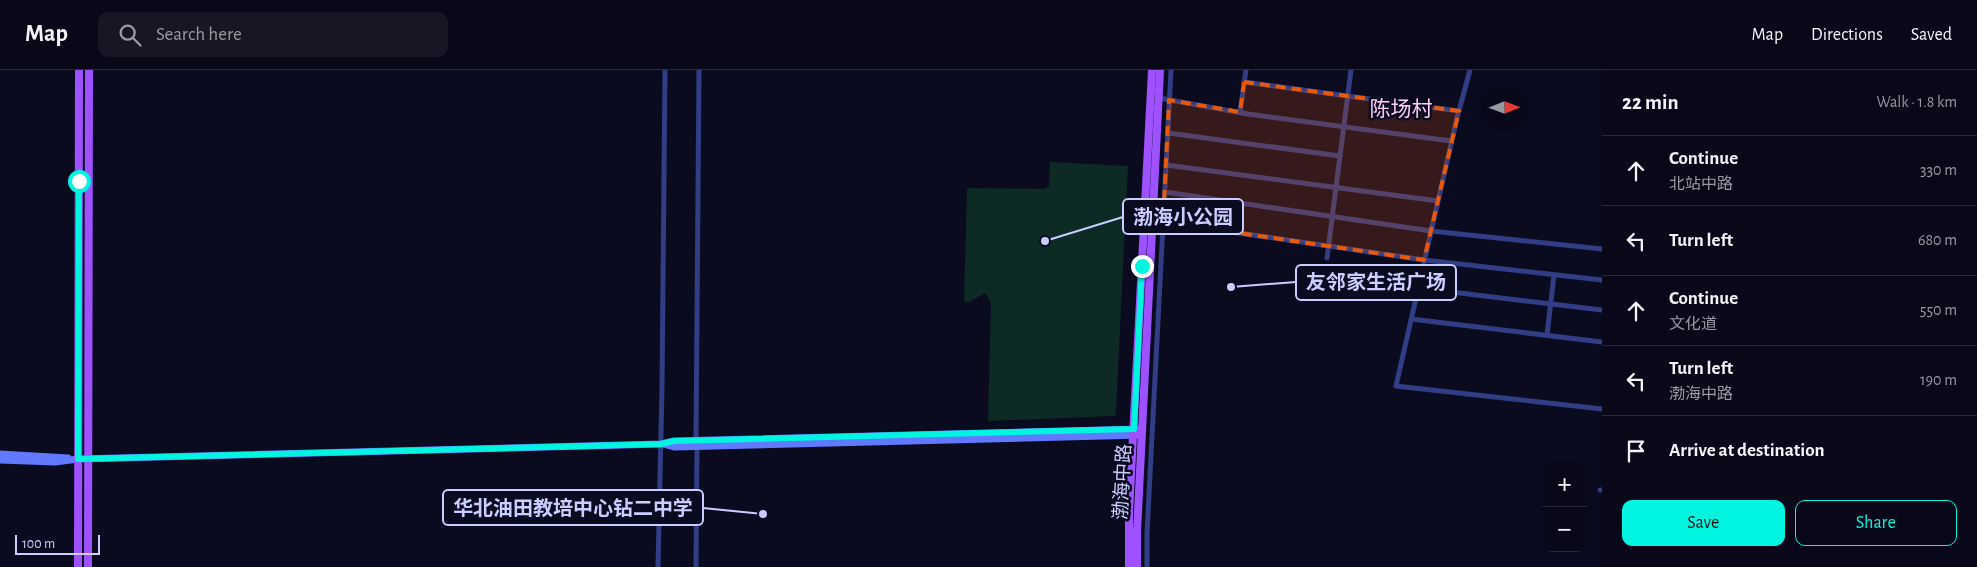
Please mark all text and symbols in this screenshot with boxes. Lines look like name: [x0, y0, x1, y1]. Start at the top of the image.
search box: [98, 12, 448, 57]
icon: search: [116, 21, 144, 49]
text: Map: [25, 22, 68, 46]
text: Search here: [156, 25, 242, 44]
text: Map: [1752, 26, 1783, 44]
text: Directions: [1811, 26, 1883, 44]
text: Saved: [1911, 26, 1952, 44]
north arrow: [1482, 85, 1527, 130]
text: 22 min: [1622, 92, 1679, 113]
text: Walk · 1.8 km: [1877, 94, 1957, 110]
district label: 陈场村: [1370, 98, 1433, 120]
text: Continue: [1669, 149, 1738, 168]
icon: ahead: [1622, 157, 1650, 185]
text: 330 m: [1920, 162, 1957, 178]
route start: [68, 170, 91, 193]
text: 北站中路: [1669, 176, 1733, 192]
callout: 渤海小公园: [1123, 199, 1243, 234]
text: 渤海小公园: [1133, 206, 1233, 228]
icon: left: [1622, 227, 1650, 255]
text: Turn left: [1669, 231, 1733, 250]
text: 680 m: [1918, 232, 1957, 248]
route end: [1131, 255, 1154, 278]
callout: 友邻家生活广场: [1296, 265, 1456, 300]
text: 友邻家生活广场: [1306, 271, 1446, 293]
text: Continue: [1669, 289, 1738, 308]
icon: ahead: [1622, 297, 1650, 325]
text: 550 m: [1920, 302, 1957, 318]
text: 文化道: [1669, 316, 1717, 332]
text: Turn left: [1669, 359, 1733, 378]
icon: left: [1622, 367, 1650, 395]
text: 190 m: [1920, 372, 1957, 388]
text: 渤海中路: [1669, 386, 1733, 402]
icon: arrive: [1622, 437, 1650, 465]
text: Arrive at destination: [1669, 441, 1825, 460]
street label: 渤海中路: [1110, 443, 1134, 520]
map controls: [1542, 462, 1587, 552]
button: +: [1542, 462, 1587, 507]
callout: 华北油田教培中心钻二中学: [443, 490, 703, 525]
text: 华北油田教培中心钻二中学: [453, 497, 693, 519]
button: Save: [1622, 500, 1785, 546]
button: Share: [1795, 500, 1957, 546]
button: −: [1542, 507, 1587, 552]
scale bar: [15, 532, 100, 555]
text: 100 m: [22, 537, 55, 551]

